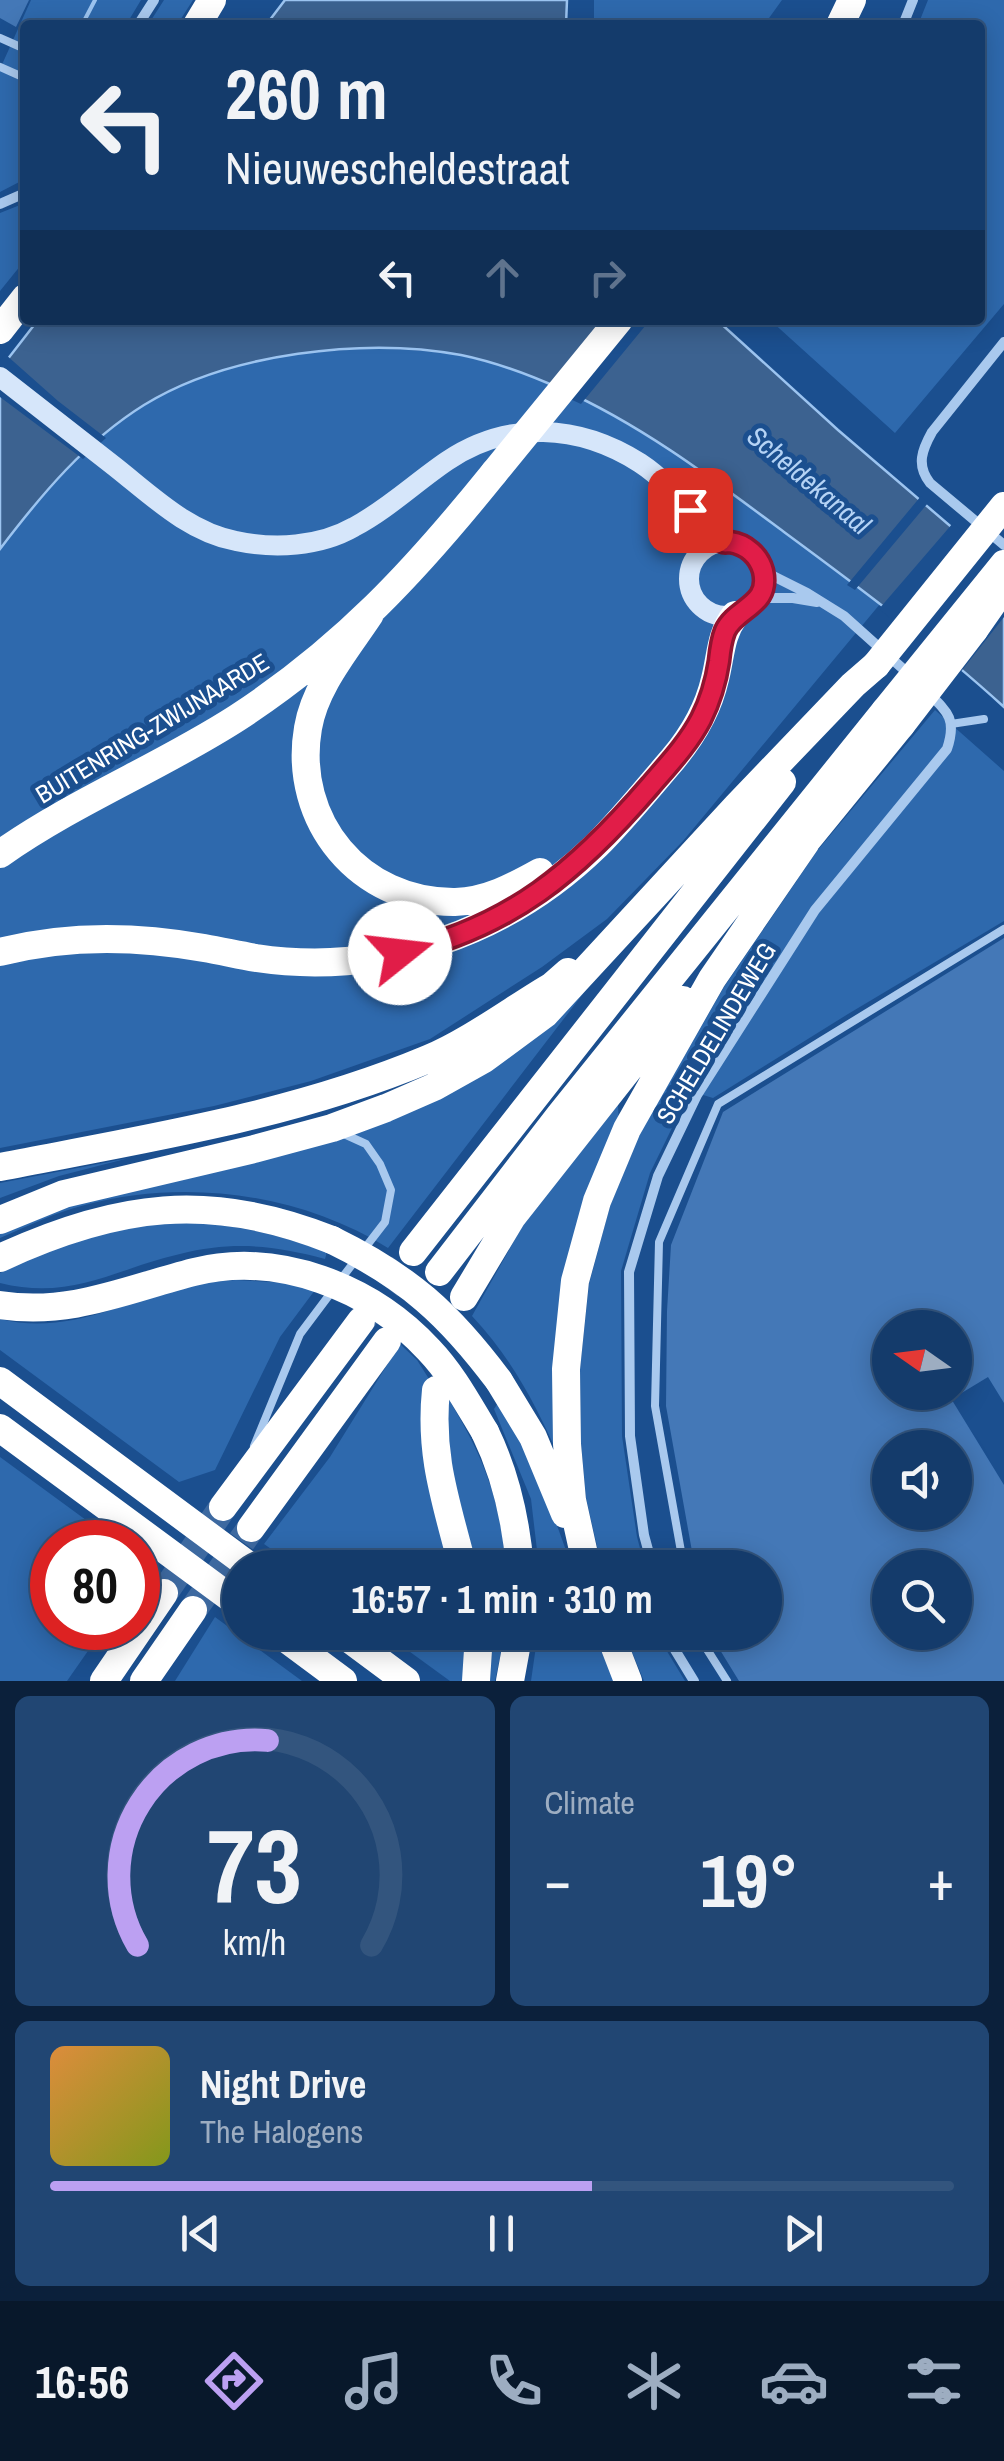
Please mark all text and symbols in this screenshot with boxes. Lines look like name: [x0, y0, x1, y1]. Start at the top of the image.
text: 260 m: [225, 47, 388, 141]
icon: left: [60, 60, 190, 190]
text: Nieuwescheldestraat: [225, 137, 570, 198]
icon: left: [370, 250, 425, 305]
icon: ahead: [475, 250, 530, 305]
icon: right: [580, 250, 635, 305]
water label: Scheldekanaal: [739, 417, 880, 544]
pin: [648, 468, 733, 553]
icon: arrive: [663, 483, 718, 538]
street label: BUITENRING-ZWIJNAARDE: [29, 645, 275, 811]
position arrow: [348, 901, 452, 1005]
street label: SCHELDELINDEWEG: [648, 936, 784, 1130]
north arrow: [872, 1310, 972, 1410]
map controls: [872, 1310, 972, 1650]
button: sound: [872, 1430, 972, 1530]
speed limit sign: 80: [30, 1520, 160, 1650]
button: search: [872, 1550, 972, 1650]
text: 16:57 · 1 min · 310 m: [351, 1574, 653, 1625]
text: Climate: [545, 1781, 635, 1824]
text: 73: [207, 1795, 302, 1935]
text: 19°: [700, 1829, 798, 1930]
text: −: [545, 1843, 571, 1917]
text: +: [928, 1843, 954, 1917]
text: km/h: [223, 1918, 287, 1966]
text: Night Drive: [200, 2059, 366, 2110]
text: The Halogens: [200, 2110, 363, 2153]
icon: previous: [173, 2206, 228, 2261]
icon: pause: [474, 2206, 529, 2261]
icon: next: [776, 2206, 831, 2261]
icon: directions: [199, 2346, 269, 2416]
icon: music: [339, 2346, 409, 2416]
icon: phone: [479, 2346, 549, 2416]
icon: climate: [619, 2346, 689, 2416]
icon: car: [759, 2346, 829, 2416]
icon: filters: [899, 2346, 969, 2416]
text: 16:56: [35, 2351, 129, 2412]

